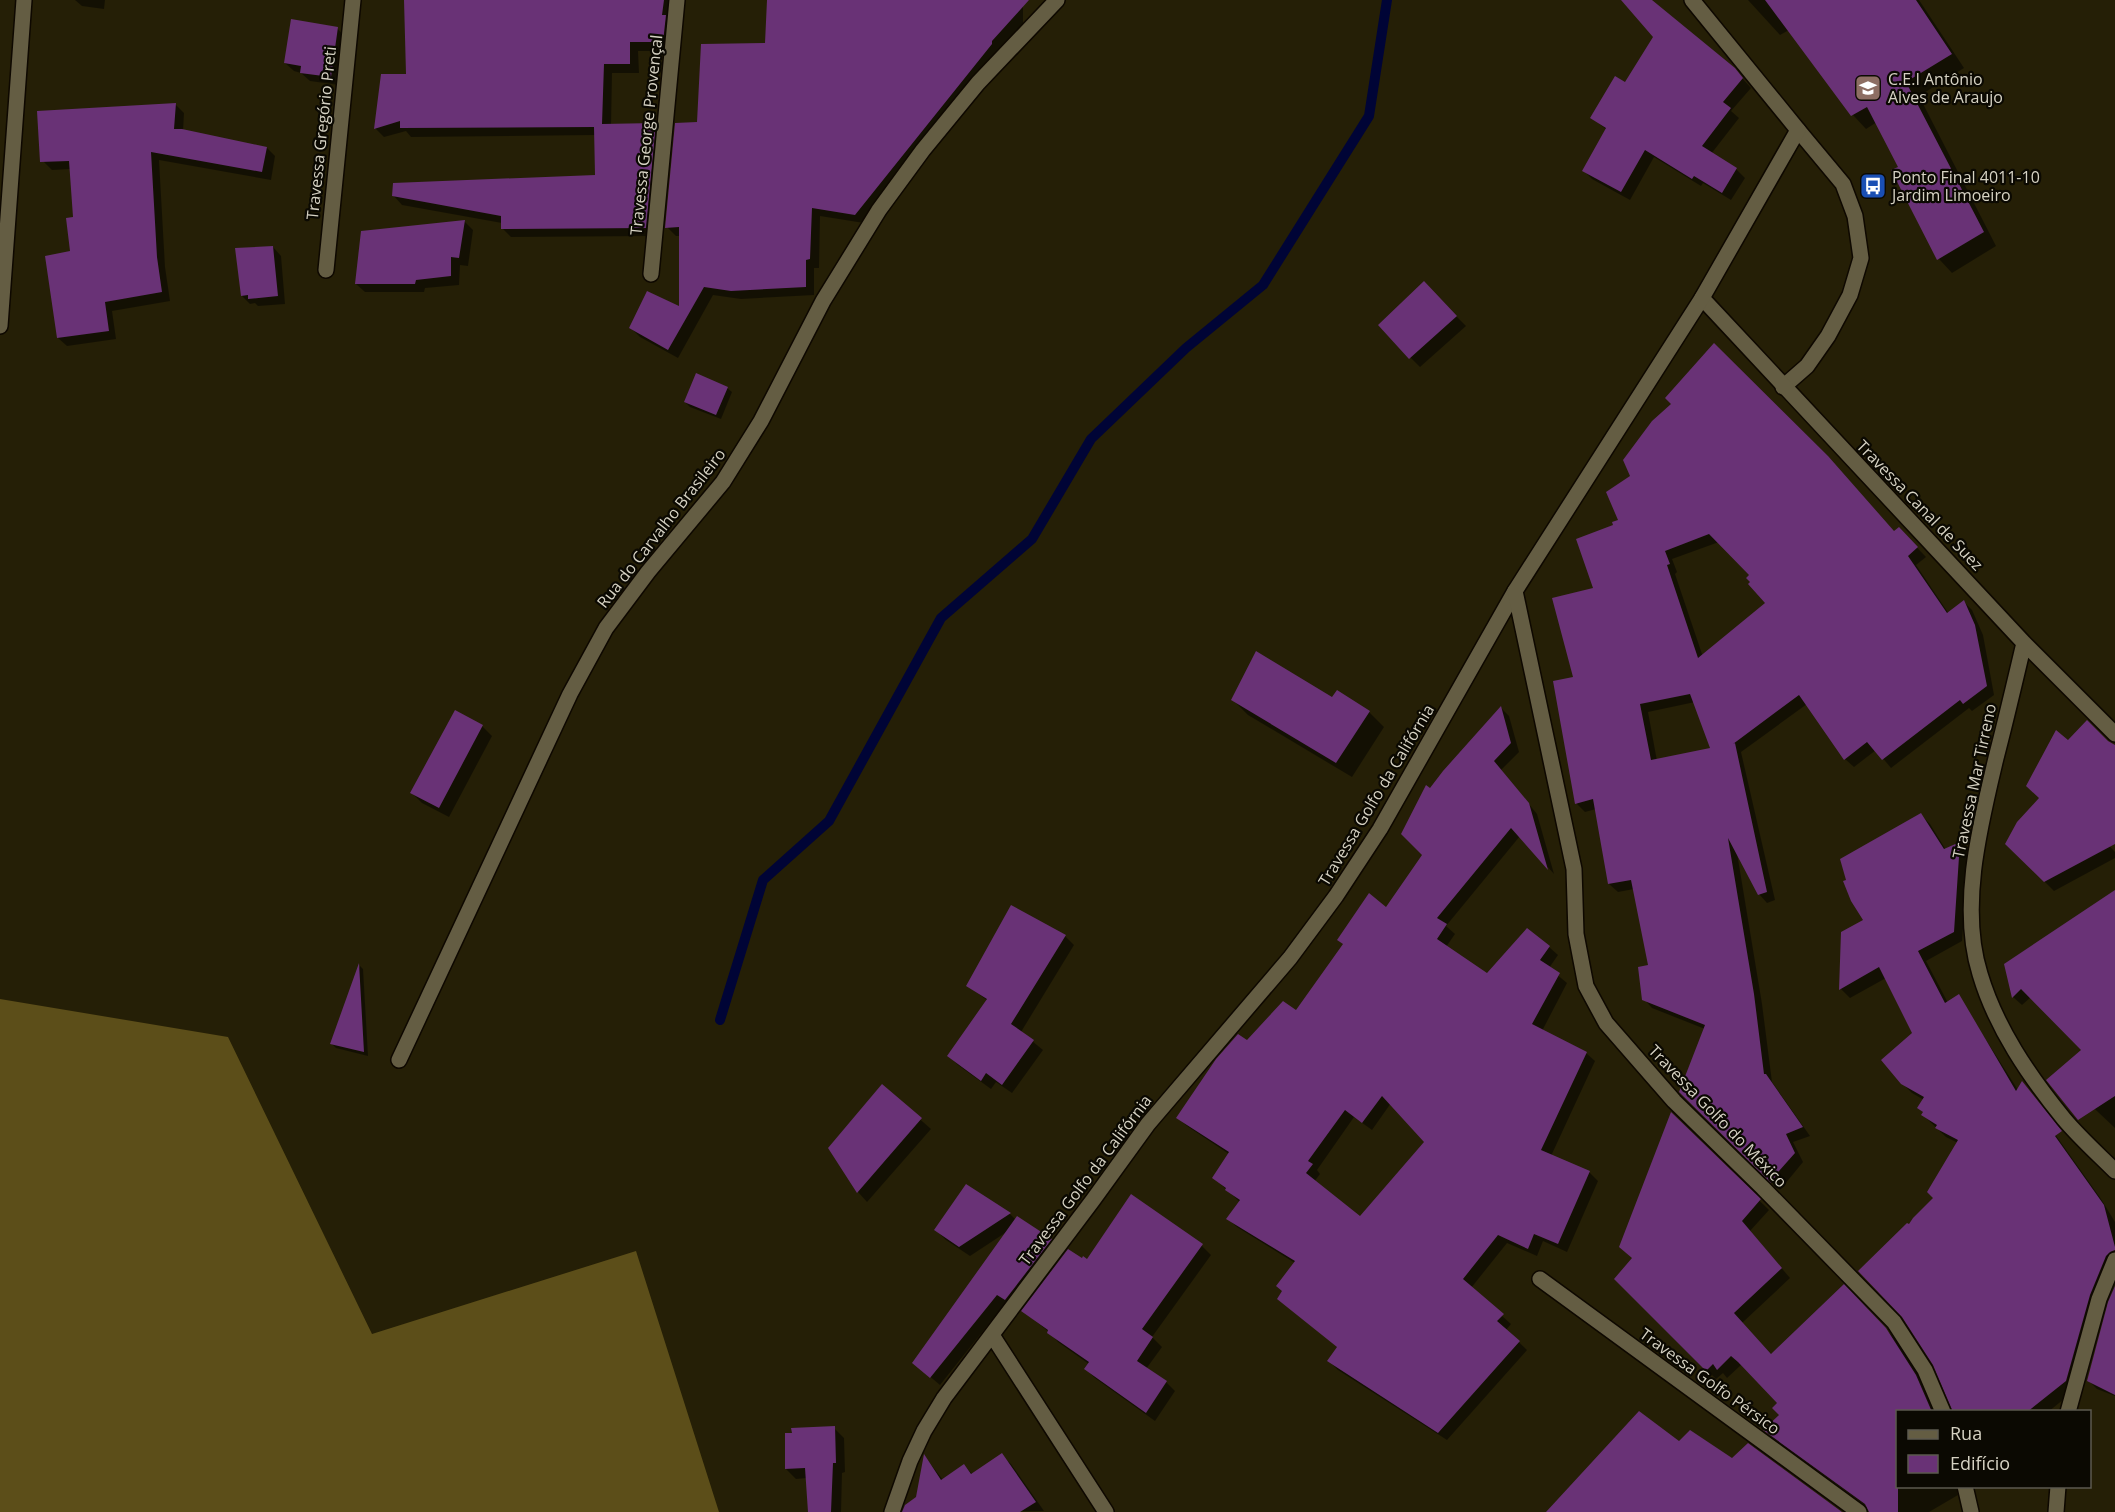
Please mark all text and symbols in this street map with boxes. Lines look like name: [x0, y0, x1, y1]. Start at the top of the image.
street label: Travessa George Provençal: [625, 34, 667, 236]
street label: Travessa Gregório Preti: [301, 45, 341, 221]
place label: C.E.I Antônio Alves de Araujo: [1888, 68, 2003, 108]
school or university icon: C.E.I Antônio Alves de Araujo: [1853, 73, 1883, 103]
place label: Ponto Final 4011-10 Jardim Limoeiro: [1890, 166, 2040, 206]
bus stop icon: Ponto Final 4011-10 Jardim Limoeiro: [1858, 171, 1888, 201]
street label: Travessa Canal de Suez: [1852, 435, 1988, 575]
street label: Rua do Carvalho Brasileiro: [592, 444, 730, 612]
street label: Travessa Golfo da Califórnia: [1313, 700, 1439, 890]
street label: Travessa Mar Tirreno: [1947, 702, 2001, 860]
street label: Travessa Golfo do México: [1644, 1040, 1792, 1192]
street label: Travessa Golfo da Califórnia: [1014, 1090, 1156, 1270]
street label: Travessa Golfo Pérsico: [1636, 1323, 1784, 1439]
legend: [1896, 1410, 2091, 1488]
text: Rua: [1950, 1421, 1982, 1445]
text: Edifício: [1950, 1451, 2010, 1475]

